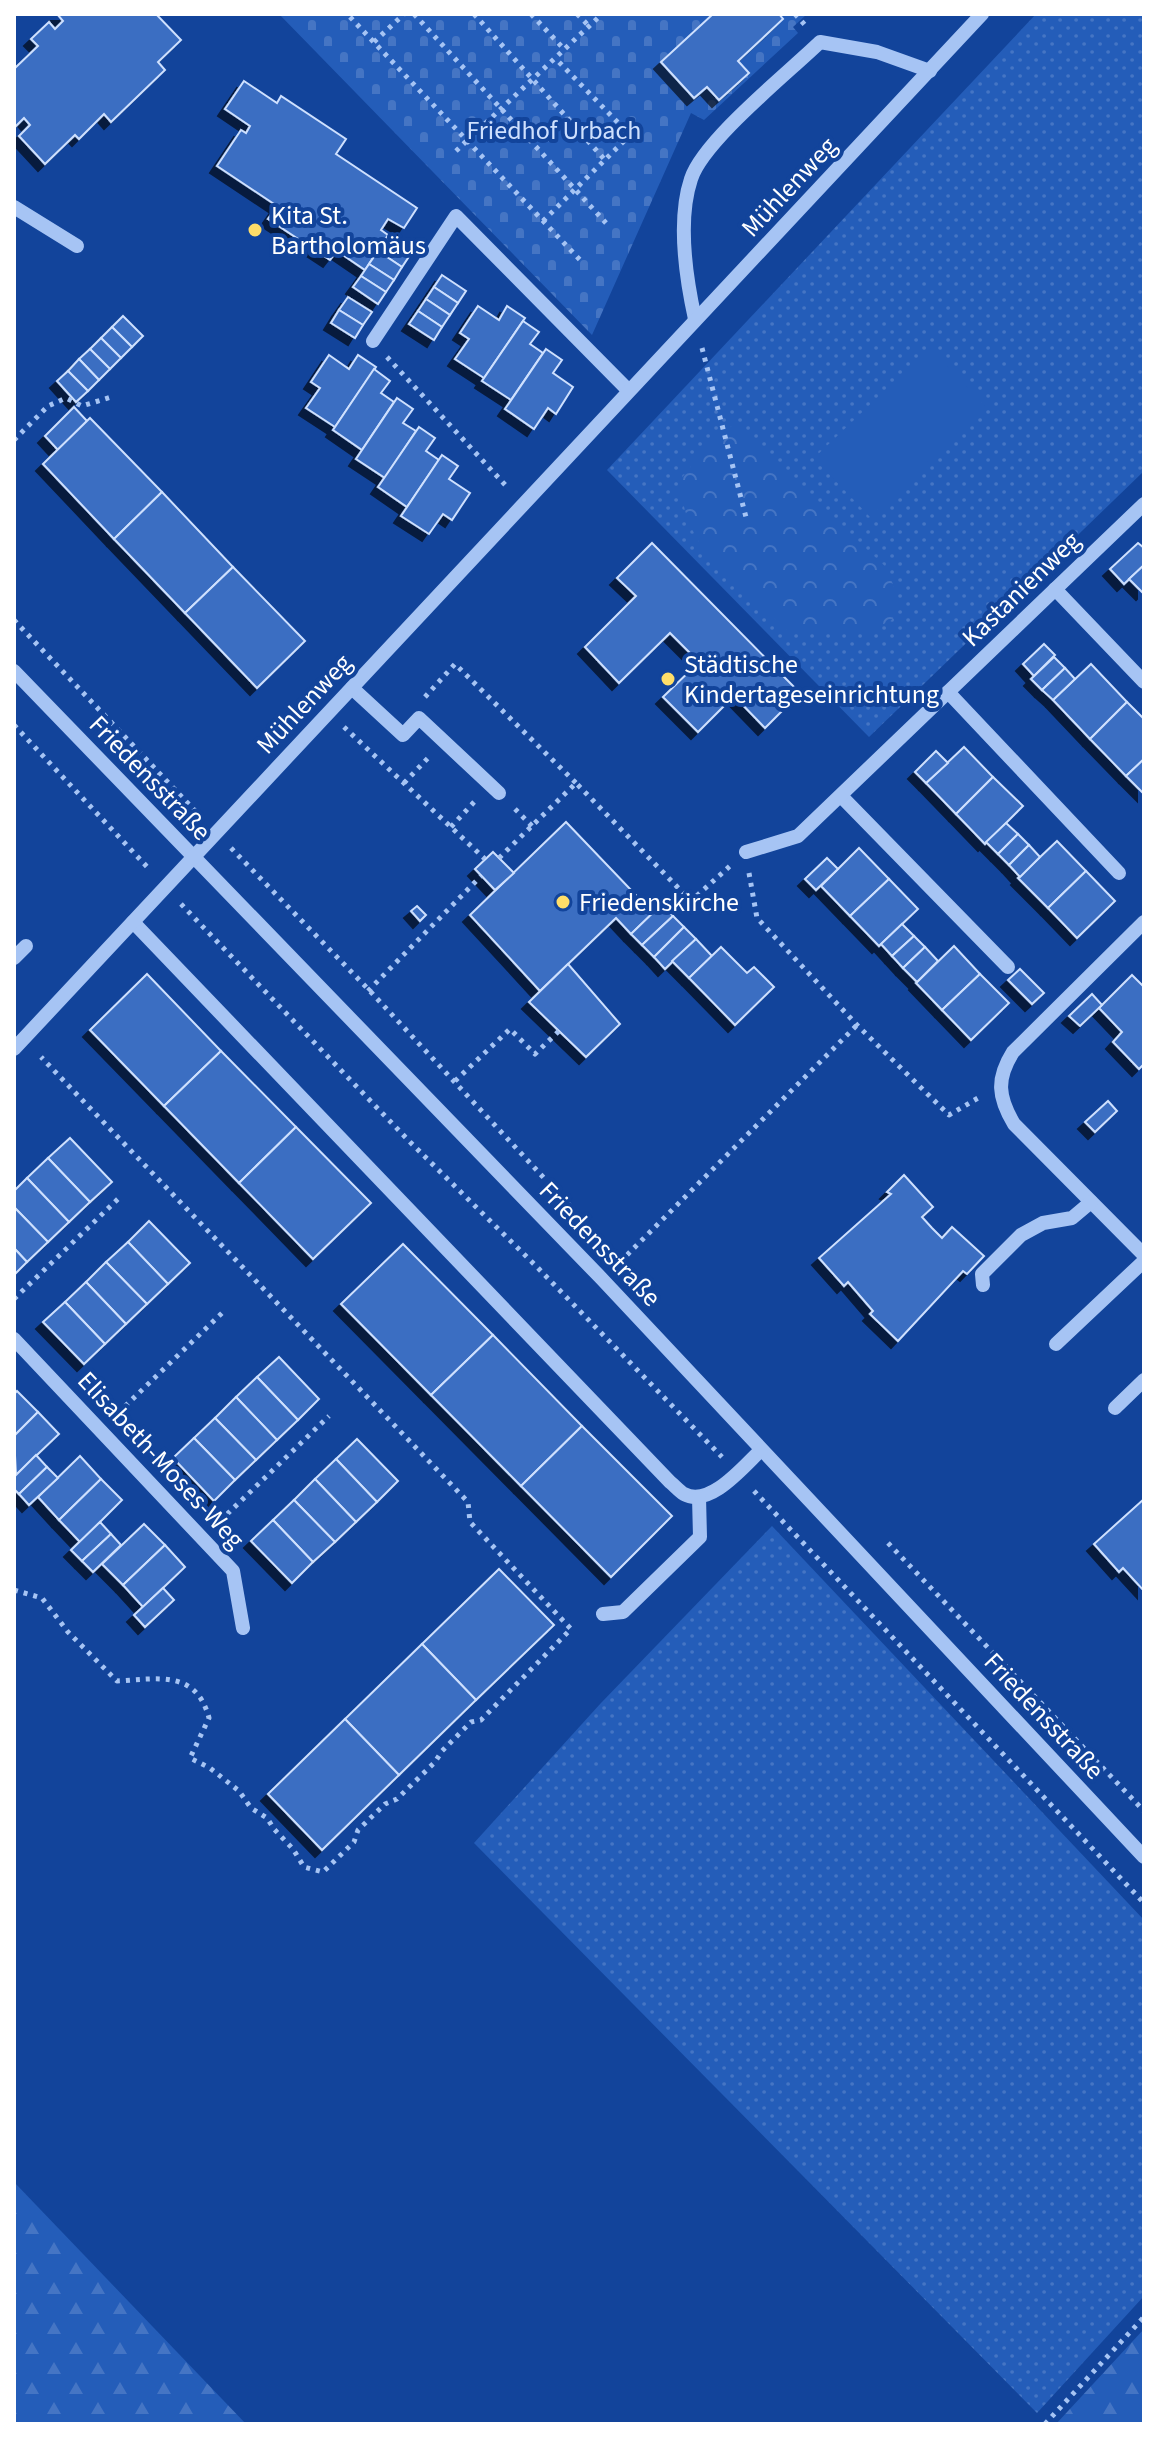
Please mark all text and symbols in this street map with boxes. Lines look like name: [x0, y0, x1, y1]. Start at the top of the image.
park label: Friedhof Urbach: [467, 112, 641, 149]
street label: Mühlenweg: [733, 129, 845, 245]
place label: Kita St. Bartholomäus: [271, 197, 426, 264]
marker: Kita St. Bartholomäus: [246, 221, 264, 239]
street label: Kastanienweg: [953, 523, 1089, 655]
street label: Mühlenweg: [248, 646, 360, 762]
place label: Städtische Kindertageseinrichtung: [684, 646, 939, 713]
marker: Städtische Kindertageseinrichtung: [659, 670, 677, 688]
street label: Friedensstraße: [81, 707, 219, 849]
place label: Friedenskirche: [579, 884, 739, 921]
marker: Friedenskirche: [554, 893, 572, 911]
street label: Friedensstraße: [531, 1173, 669, 1315]
street label: Elisabeth-Moses-Weg: [69, 1363, 253, 1557]
street label: Friedensstraße: [975, 1644, 1113, 1788]

